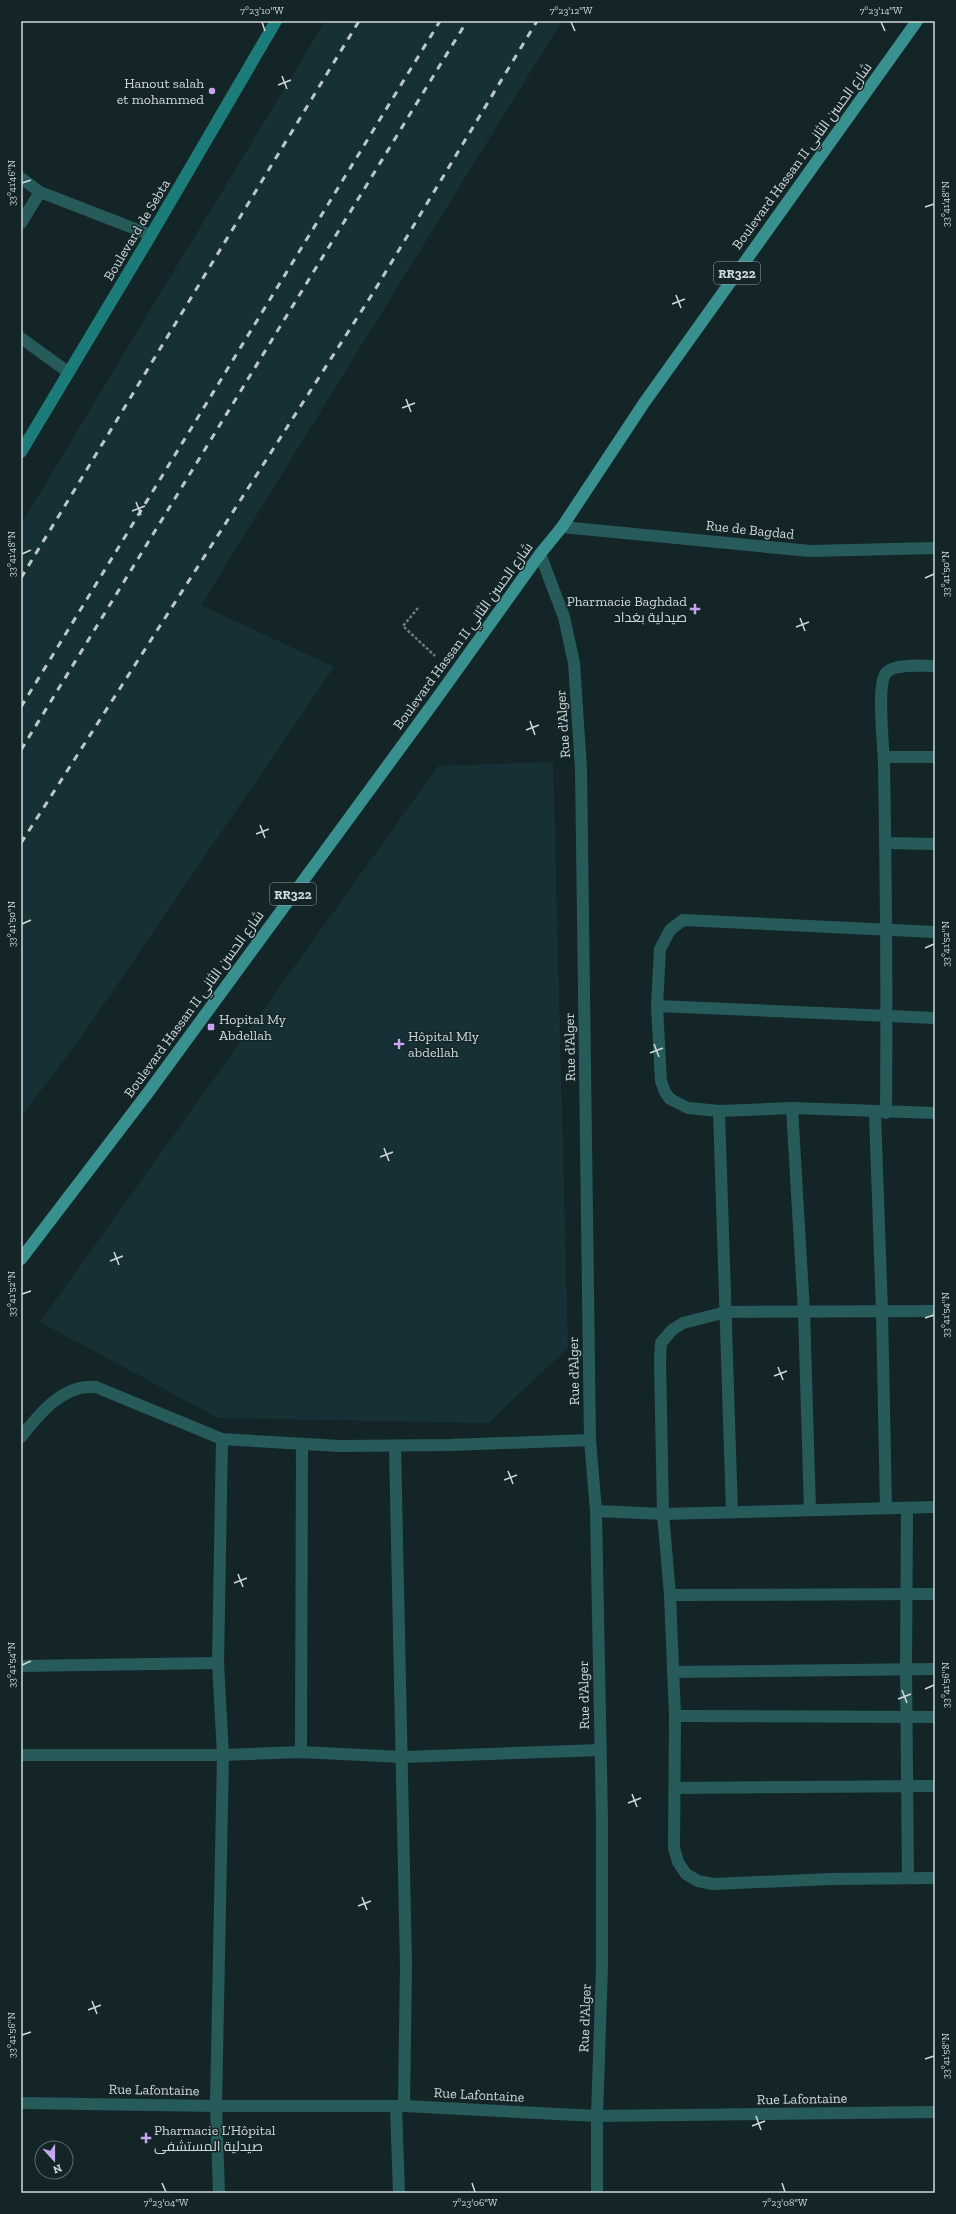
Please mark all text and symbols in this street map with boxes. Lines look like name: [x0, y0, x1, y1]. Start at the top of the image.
text: 7°23'10"W: [240, 5, 284, 17]
text: 7°23'12"W: [550, 5, 593, 17]
text: 7°23'14"W: [860, 5, 903, 17]
street label: Boulevard Hassan II شارع الحسن الثاني: [728, 59, 878, 255]
place label: Hanout salah et mohammed: [117, 75, 204, 108]
marker: Hanout salah et mohammed: [207, 86, 217, 96]
text: 33°41'46"N: [6, 160, 18, 206]
street label: Boulevard de Sebta: [100, 176, 174, 284]
text: 33°41'48"N: [940, 181, 952, 227]
road number: RR322: [714, 262, 760, 284]
street label: Rue de Bagdad: [705, 517, 795, 543]
text: 33°41'48"N: [6, 531, 18, 577]
street label: Boulevard Hassan II شارع الحسن الثاني: [389, 539, 539, 735]
text: 33°41'50"N: [940, 550, 952, 597]
place label: Pharmacie Baghdad صيدلية بغداد: [567, 593, 687, 626]
marker: Pharmacie Baghdad صيدلية بغداد: [690, 604, 700, 614]
street label: Rue d'Alger: [552, 689, 574, 759]
road number: RR322: [270, 883, 316, 905]
text: 33°41'50"N: [6, 900, 18, 947]
street label: Boulevard Hassan II شارع الحسن الثاني: [120, 907, 270, 1103]
text: 33°41'52"N: [940, 921, 952, 967]
place label: Hopital My Abdellah: [219, 1011, 287, 1044]
street label: Rue d'Alger: [561, 1012, 579, 1081]
marker: Hopital My Abdellah: [206, 1022, 216, 1032]
place label: Hôpital Mly abdellah: [408, 1028, 480, 1061]
marker: Hôpital Mly abdellah: [393, 1038, 405, 1050]
text: 33°41'52"N: [6, 1271, 18, 1317]
text: 33°41'54"N: [940, 1292, 952, 1338]
street label: Rue d'Alger: [565, 1336, 583, 1405]
text: 33°41'54"N: [6, 1642, 18, 1688]
street label: Rue d'Alger: [575, 1660, 593, 1729]
text: 33°41'56"N: [940, 1662, 952, 1708]
street label: Rue d'Alger: [575, 1983, 595, 2053]
text: 33°41'56"N: [6, 2012, 18, 2058]
text: 33°41'58"N: [940, 2032, 952, 2079]
street label: Rue Lafontaine: [109, 2081, 200, 2099]
street label: Rue Lafontaine: [433, 2084, 525, 2106]
street label: Rue Lafontaine: [757, 2090, 848, 2108]
place label: Pharmacie L'Hôpital صيدلية المستشفى: [154, 2122, 276, 2155]
marker: Pharmacie L'Hôpital صيدلية المستشفى: [141, 2133, 151, 2143]
north arrow: [34, 2140, 74, 2180]
text: N: [51, 2161, 64, 2177]
text: 7°23'04"W: [144, 2197, 189, 2209]
text: 7°23'06"W: [453, 2197, 498, 2209]
text: 7°23'08"W: [763, 2197, 808, 2209]

